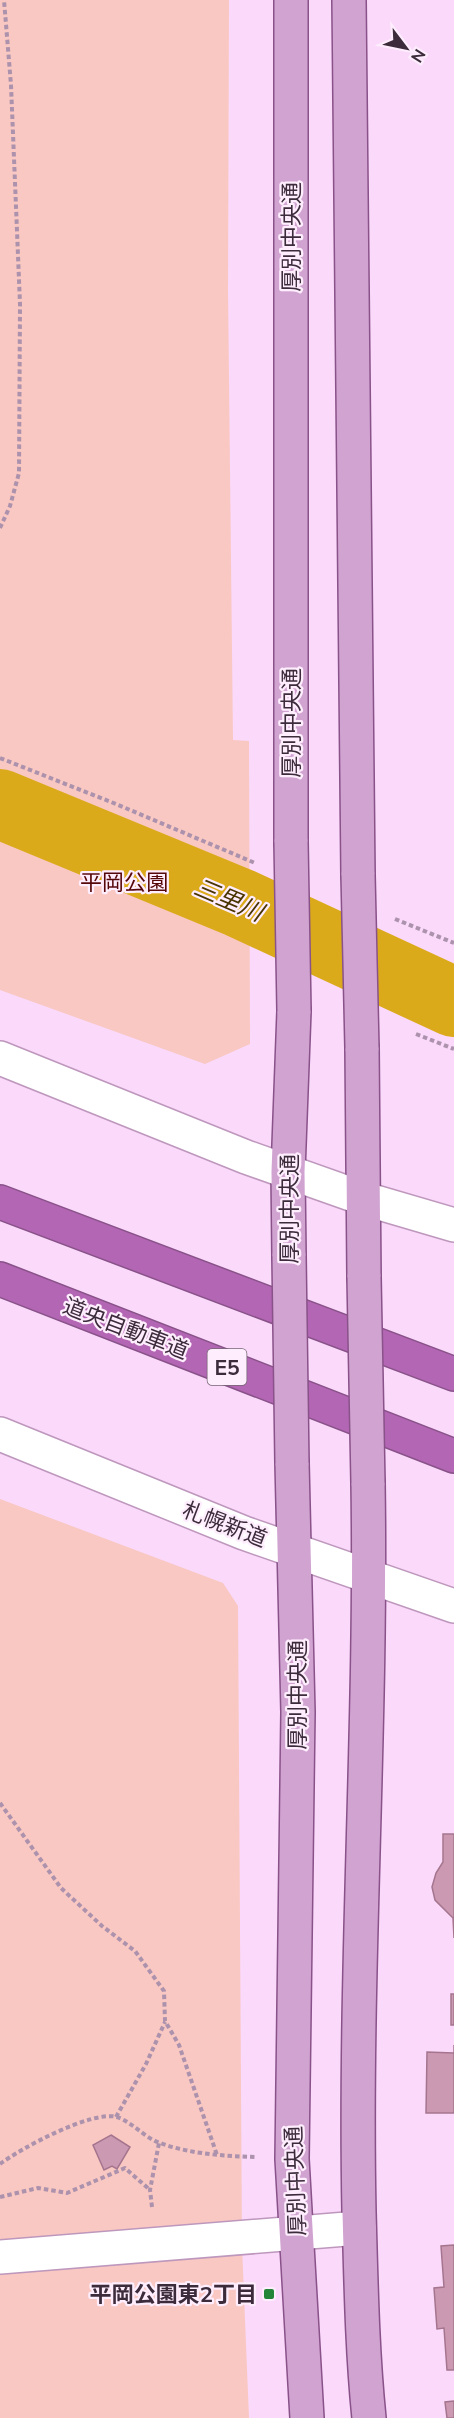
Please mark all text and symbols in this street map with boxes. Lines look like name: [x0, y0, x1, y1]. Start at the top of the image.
north arrow: [376, 18, 436, 78]
text: N: [407, 46, 430, 66]
street label: 厚別中央通: [277, 182, 305, 292]
street label: 厚別中央通: [277, 668, 305, 778]
park label: 平岡公園: [80, 868, 168, 896]
water label: 三里川: [190, 871, 271, 928]
street label: 厚別中央通: [275, 1154, 303, 1264]
street label: 道央自動車道: [59, 1291, 193, 1365]
road number: E5: [208, 1349, 246, 1385]
street label: 札幌新道: [179, 1495, 271, 1553]
street label: 厚別中央通: [283, 1640, 311, 1750]
street label: 厚別中央通: [279, 2126, 311, 2236]
place label: 平岡公園東2丁目: [90, 2280, 257, 2308]
marker: 平岡公園東2丁目: [262, 2287, 276, 2301]

